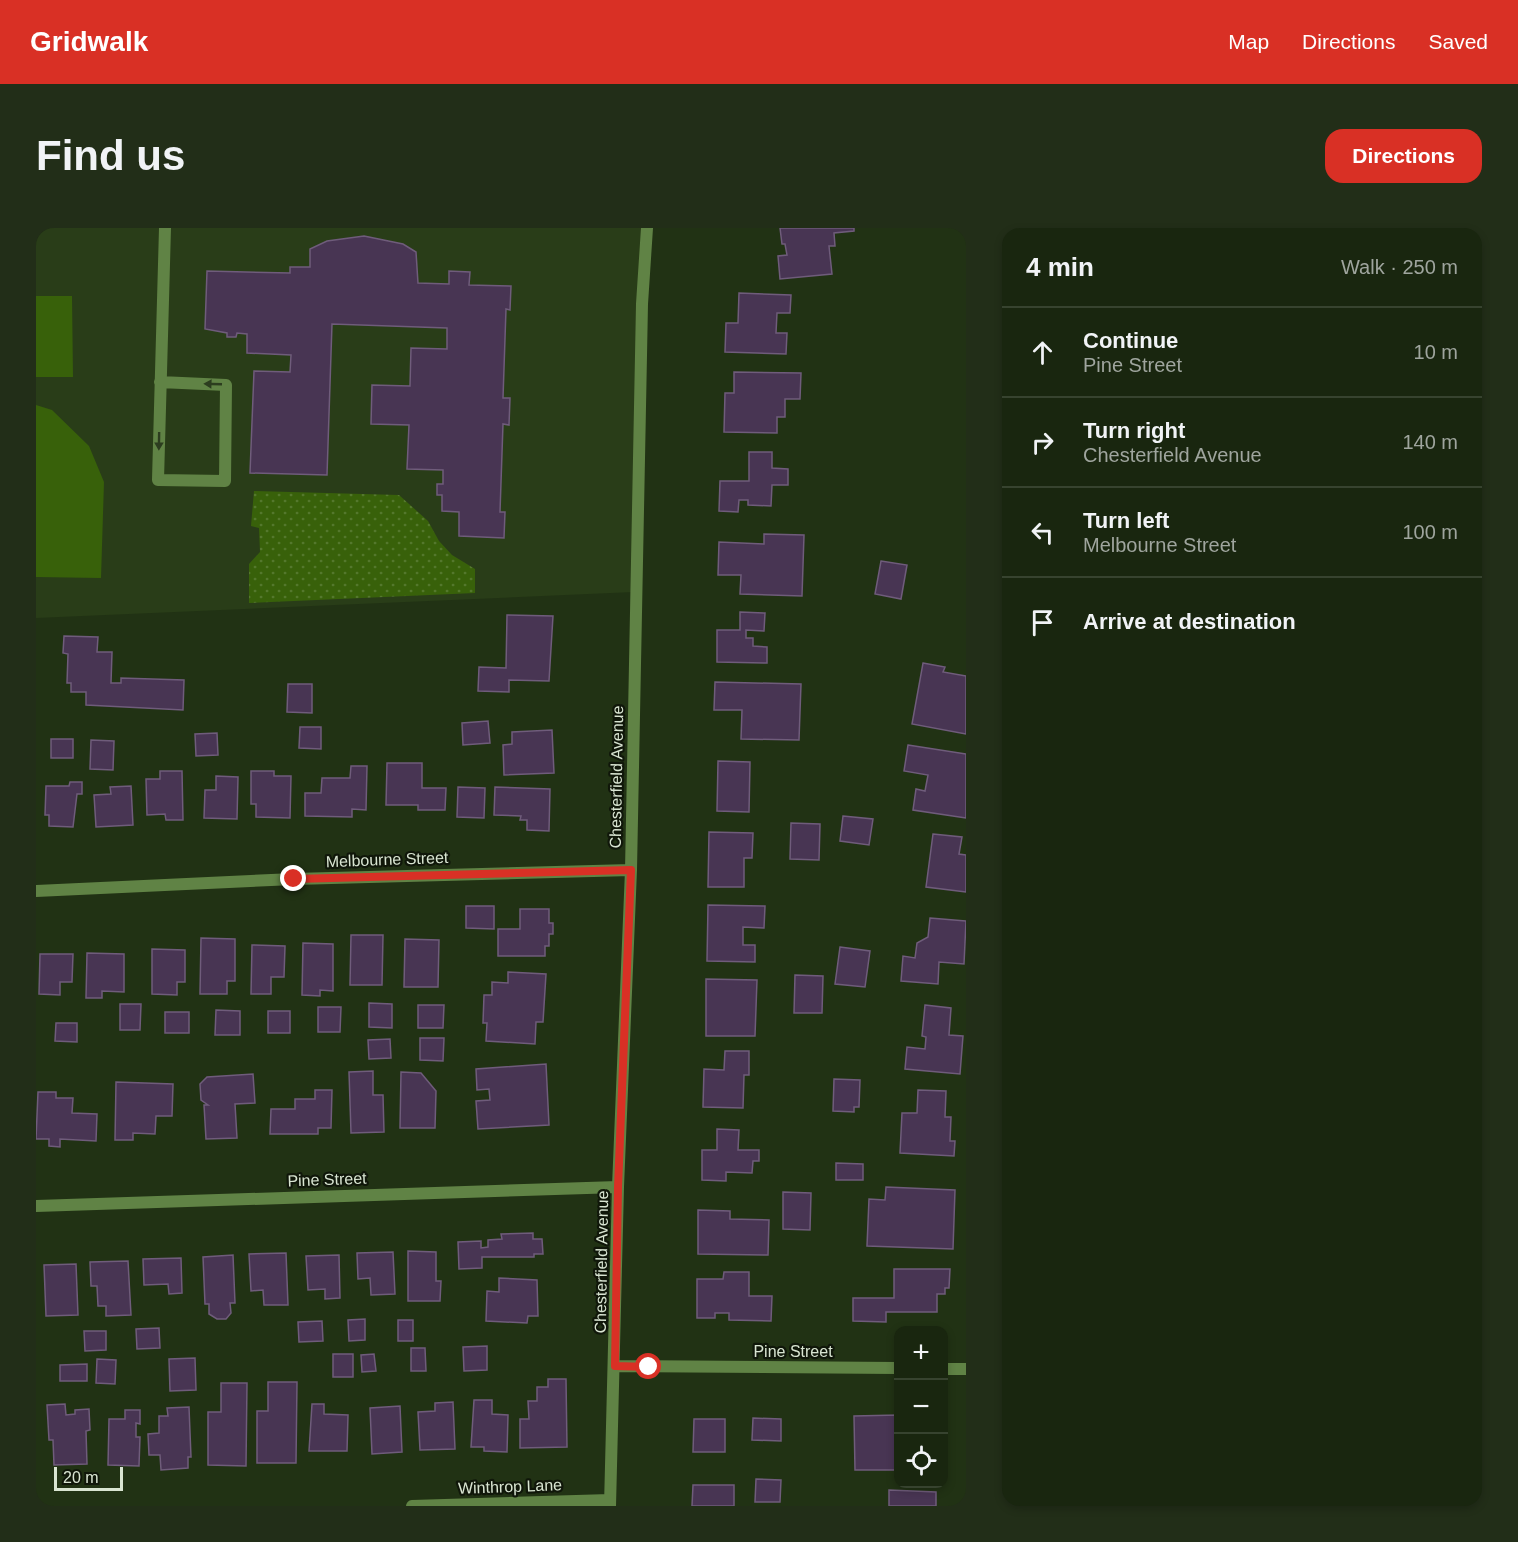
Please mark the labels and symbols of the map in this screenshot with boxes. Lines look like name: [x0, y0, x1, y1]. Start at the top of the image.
one-way arrow: [203, 380, 222, 389]
one-way arrow: [154, 431, 164, 450]
street label: Chesterfield Avenue: [607, 705, 626, 849]
street label: Melbourne Street: [325, 849, 449, 870]
route end: [280, 865, 306, 891]
street label: Pine Street: [287, 1170, 367, 1189]
street label: Chesterfield Avenue: [592, 1190, 611, 1334]
street label: Pine Street: [753, 1343, 833, 1360]
route start: [635, 1353, 661, 1379]
scale bar: [54, 1464, 123, 1492]
street label: Winthrop Lane: [458, 1476, 562, 1497]

